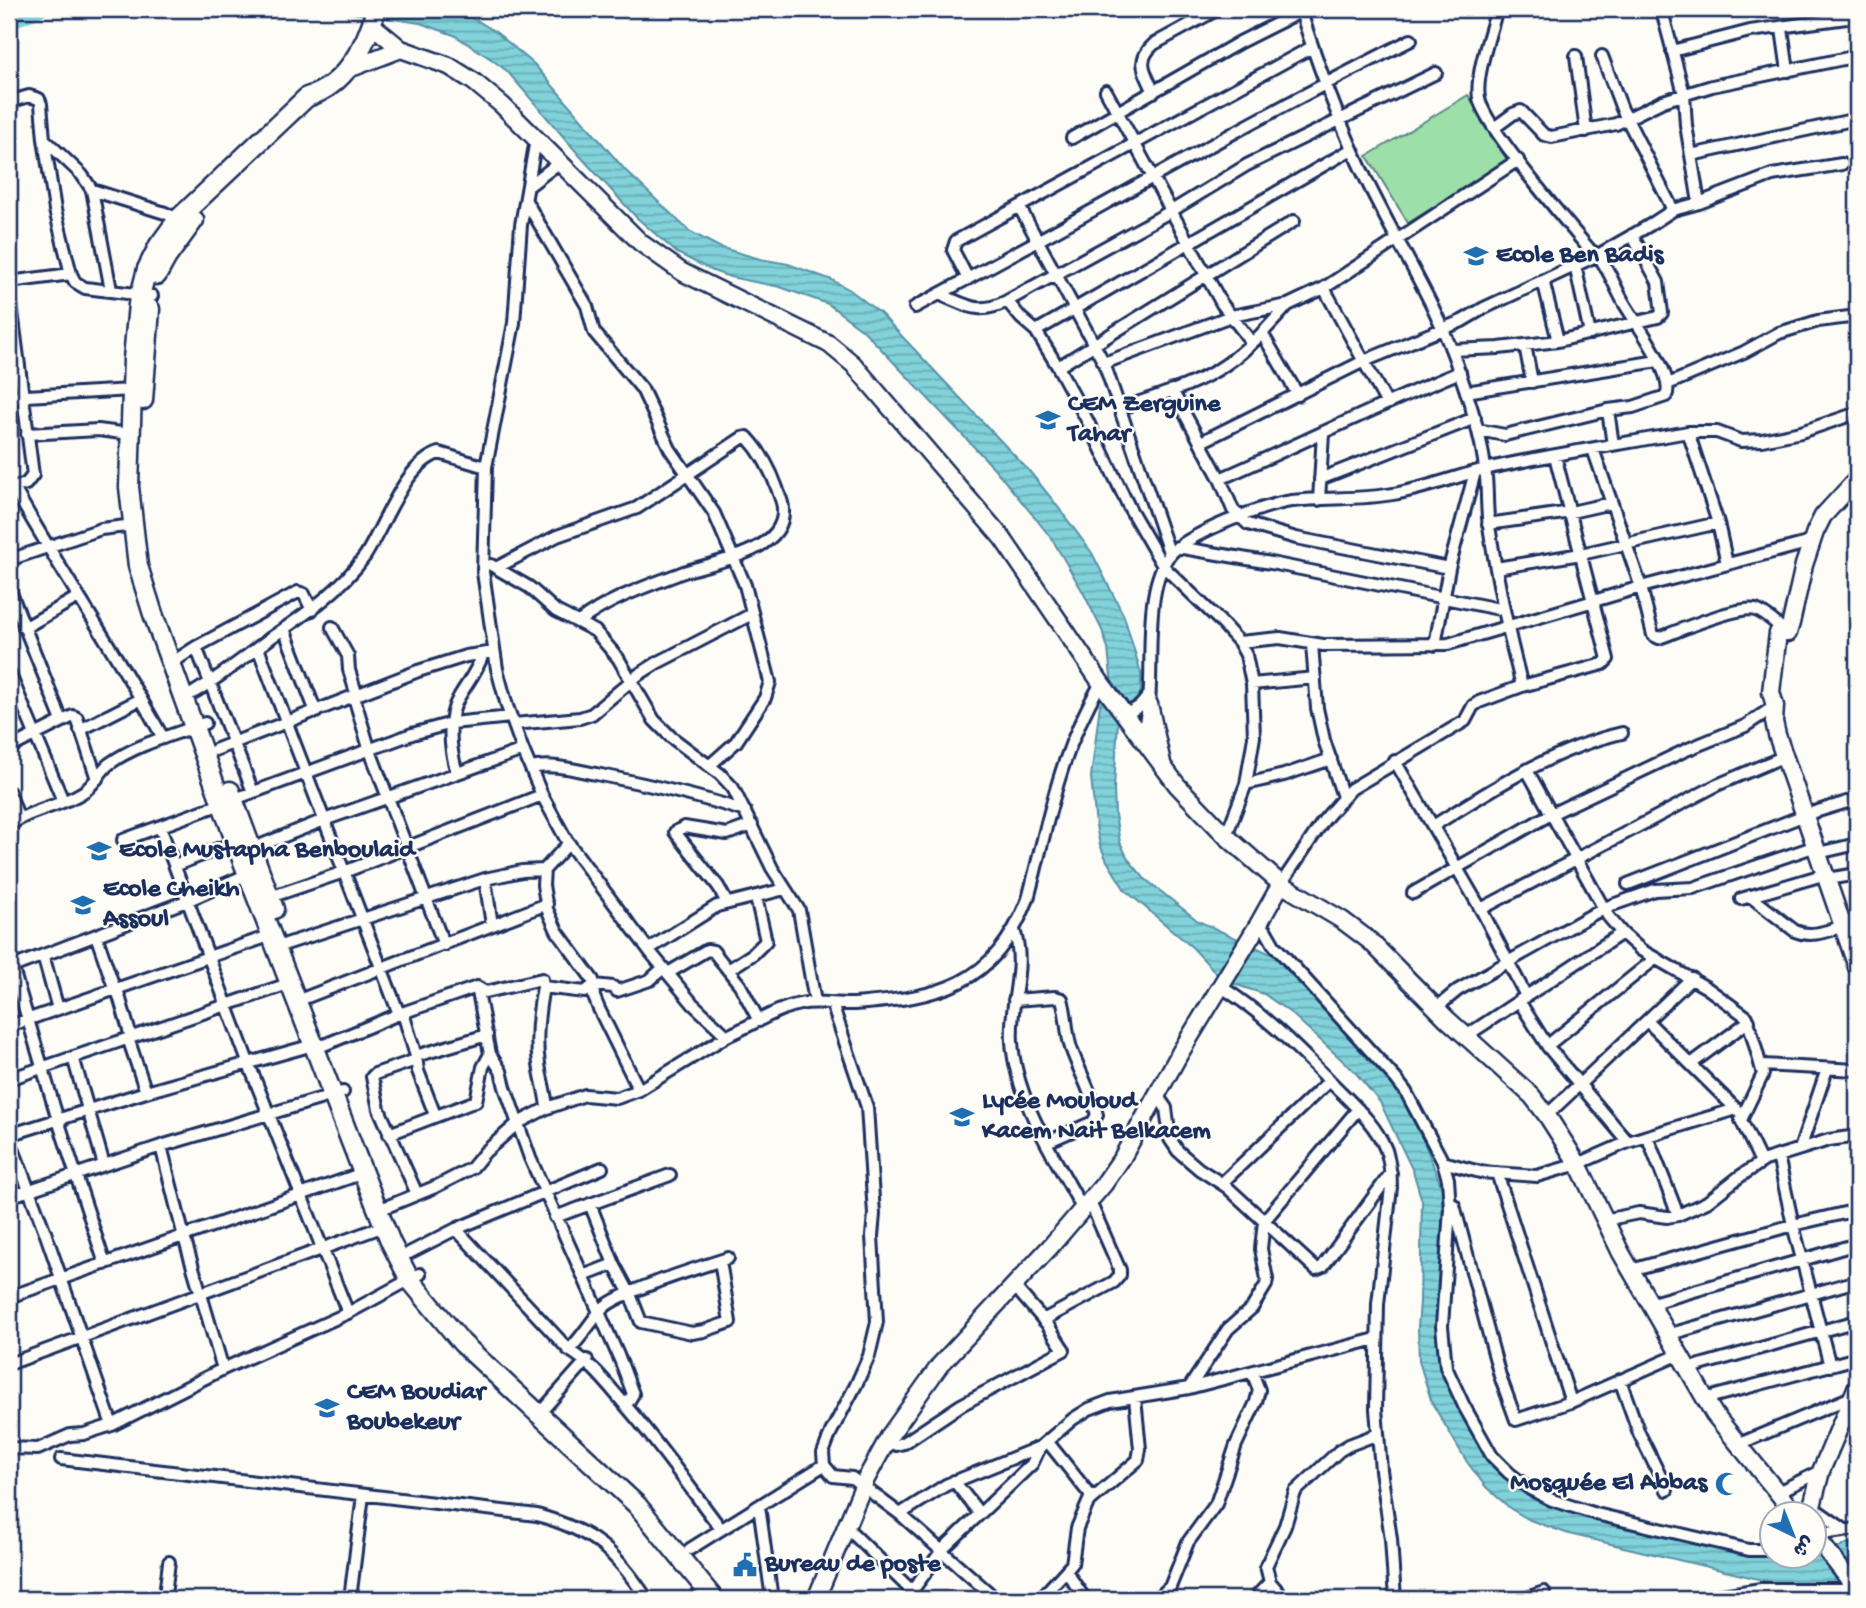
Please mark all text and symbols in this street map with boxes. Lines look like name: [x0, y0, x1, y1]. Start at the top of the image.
place label: Ecole Ben Badis: [1496, 241, 1665, 272]
school or university icon: Ecole Ben Badis: [1462, 242, 1490, 270]
place label: CEM Zerguine Tahar: [1066, 390, 1222, 451]
school or university icon: CEM Zerguine Tahar: [1034, 406, 1062, 434]
place label: Ecole Mustapha Benboulaid: [119, 836, 417, 867]
school or university icon: Ecole Mustapha Benboulaid: [85, 837, 113, 865]
place label: Ecole Cheikh Assoul: [102, 875, 240, 936]
school or university icon: Ecole Cheikh Assoul: [69, 891, 97, 919]
place label: Lycée Mouloud Kacem Nait Belkacem: [981, 1087, 1211, 1148]
school or university icon: Lycée Mouloud Kacem Nait Belkacem: [948, 1103, 976, 1131]
place label: CEM Boudiar Boubekeur: [346, 1378, 488, 1439]
school or university icon: CEM Boudiar Boubekeur: [313, 1394, 341, 1422]
place label: Mosquée El Abbas: [1510, 1469, 1708, 1500]
mosque icon: Mosquée El Abbas: [1713, 1470, 1741, 1498]
north arrow: [1758, 1500, 1828, 1570]
text: ش: [1787, 1529, 1818, 1560]
place label: Bureau de poste: [764, 1550, 942, 1581]
public building icon: Bureau de poste: [731, 1551, 759, 1579]

